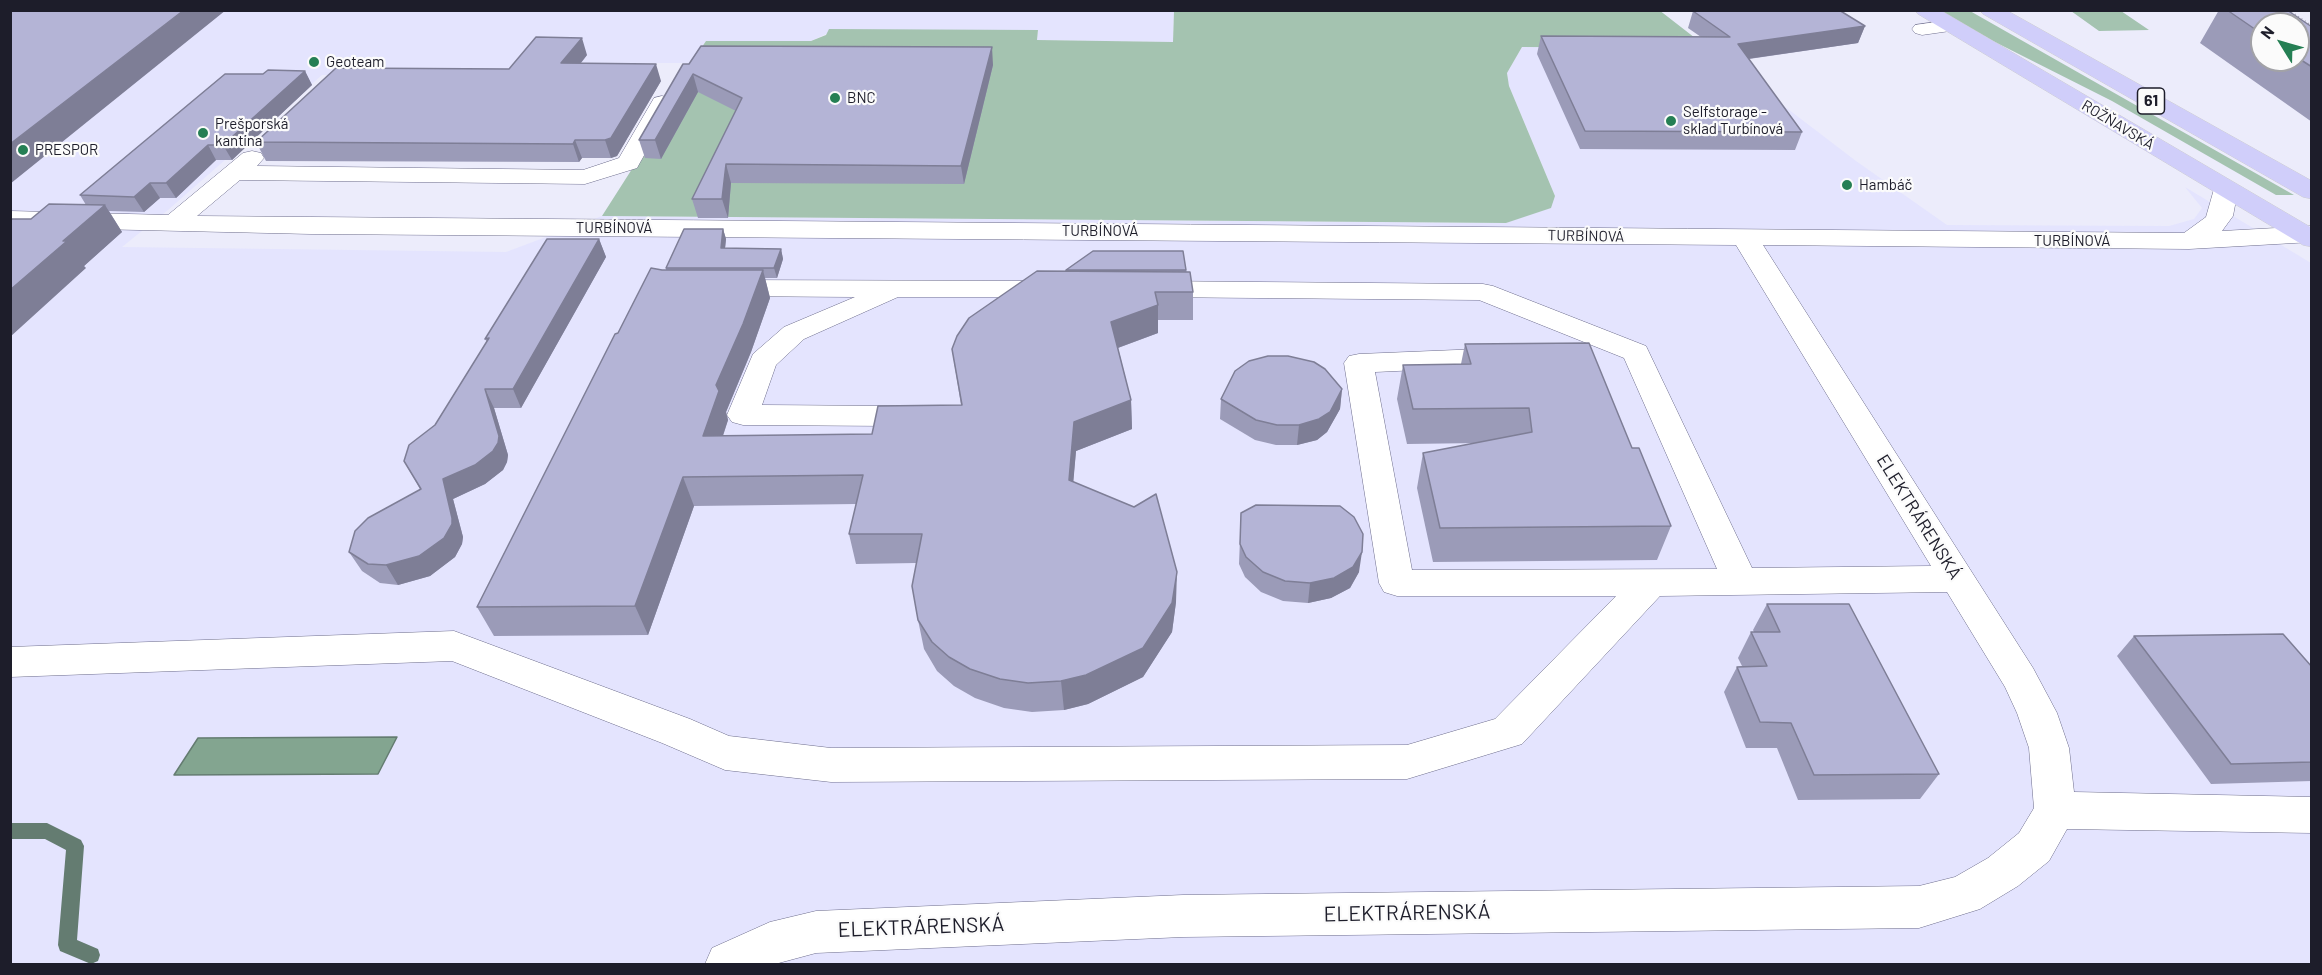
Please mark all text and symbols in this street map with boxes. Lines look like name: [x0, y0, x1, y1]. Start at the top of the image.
north arrow: [2250, 12, 2310, 72]
text: N: [2256, 22, 2278, 42]
place label: Geoteam: [326, 53, 384, 71]
marker: Geoteam: [307, 55, 321, 69]
road number: 61: [2138, 88, 2164, 114]
place label: BNC: [847, 89, 876, 107]
marker: BNC: [828, 91, 842, 105]
street label: ROŽŇAVSKÁ: [2078, 96, 2158, 154]
place label: Selfstorage - sklad Turbínová: [1683, 103, 1783, 138]
marker: Selfstorage - sklad Turbínová: [1664, 114, 1678, 128]
place label: Prešporská kantína: [215, 115, 288, 150]
marker: Prešporská kantína: [196, 126, 210, 140]
place label: PRESPOR: [35, 141, 98, 159]
marker: PRESPOR: [16, 143, 30, 157]
place label: Hambáč: [1859, 176, 1912, 194]
marker: Hambáč: [1840, 178, 1854, 192]
street label: TURBÍNOVÁ: [576, 219, 652, 237]
street label: TURBÍNOVÁ: [1062, 222, 1138, 240]
street label: TURBÍNOVÁ: [1548, 226, 1624, 246]
street label: TURBÍNOVÁ: [2034, 232, 2110, 250]
street label: ELEKTRÁRENSKÁ: [1872, 451, 1966, 583]
street label: ELEKTRÁRENSKÁ: [1323, 899, 1491, 927]
street label: ELEKTRÁRENSKÁ: [837, 911, 1005, 943]

